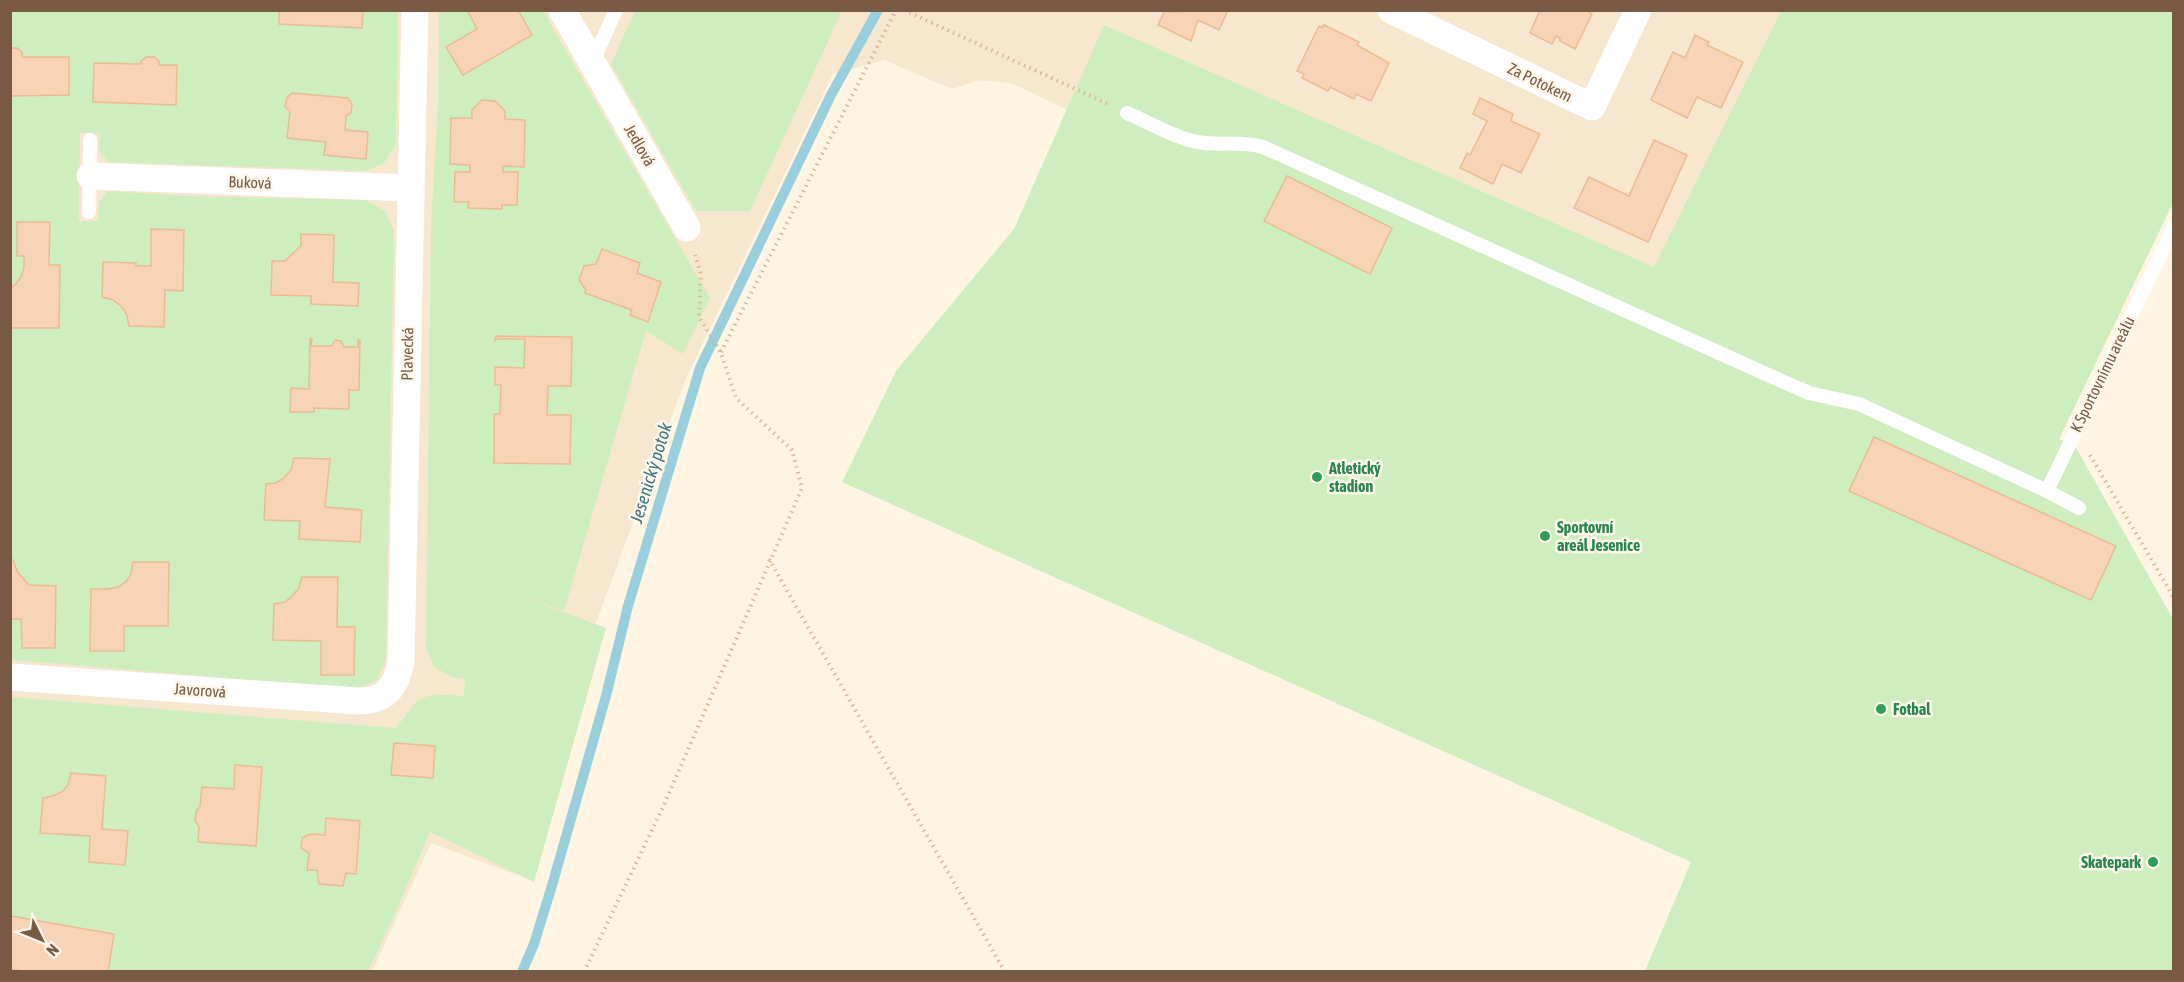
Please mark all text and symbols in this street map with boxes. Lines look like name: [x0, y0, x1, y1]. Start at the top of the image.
street label: Za Potokem: [1505, 59, 1575, 105]
street label: Jedlová: [621, 121, 659, 169]
street label: Buková: [228, 172, 272, 192]
street label: K Sportovnímu areálu: [2066, 313, 2139, 435]
street label: Plavecká: [398, 327, 416, 381]
water label: Jesenický potok: [625, 419, 676, 527]
place label: Atletický stadion: [1328, 459, 1381, 495]
marker: Atletický stadion: [1310, 470, 1324, 484]
place label: Sportovní areál Jesenice: [1557, 518, 1640, 554]
marker: Sportovní areál Jesenice: [1538, 529, 1552, 543]
street label: Javorová: [173, 679, 227, 701]
place label: Fotbal: [1893, 700, 1931, 718]
marker: Fotbal: [1874, 702, 1888, 716]
place label: Skatepark: [2081, 853, 2142, 871]
marker: Skatepark: [2146, 855, 2160, 869]
north arrow: [12, 910, 72, 970]
text: N: [43, 941, 63, 960]

